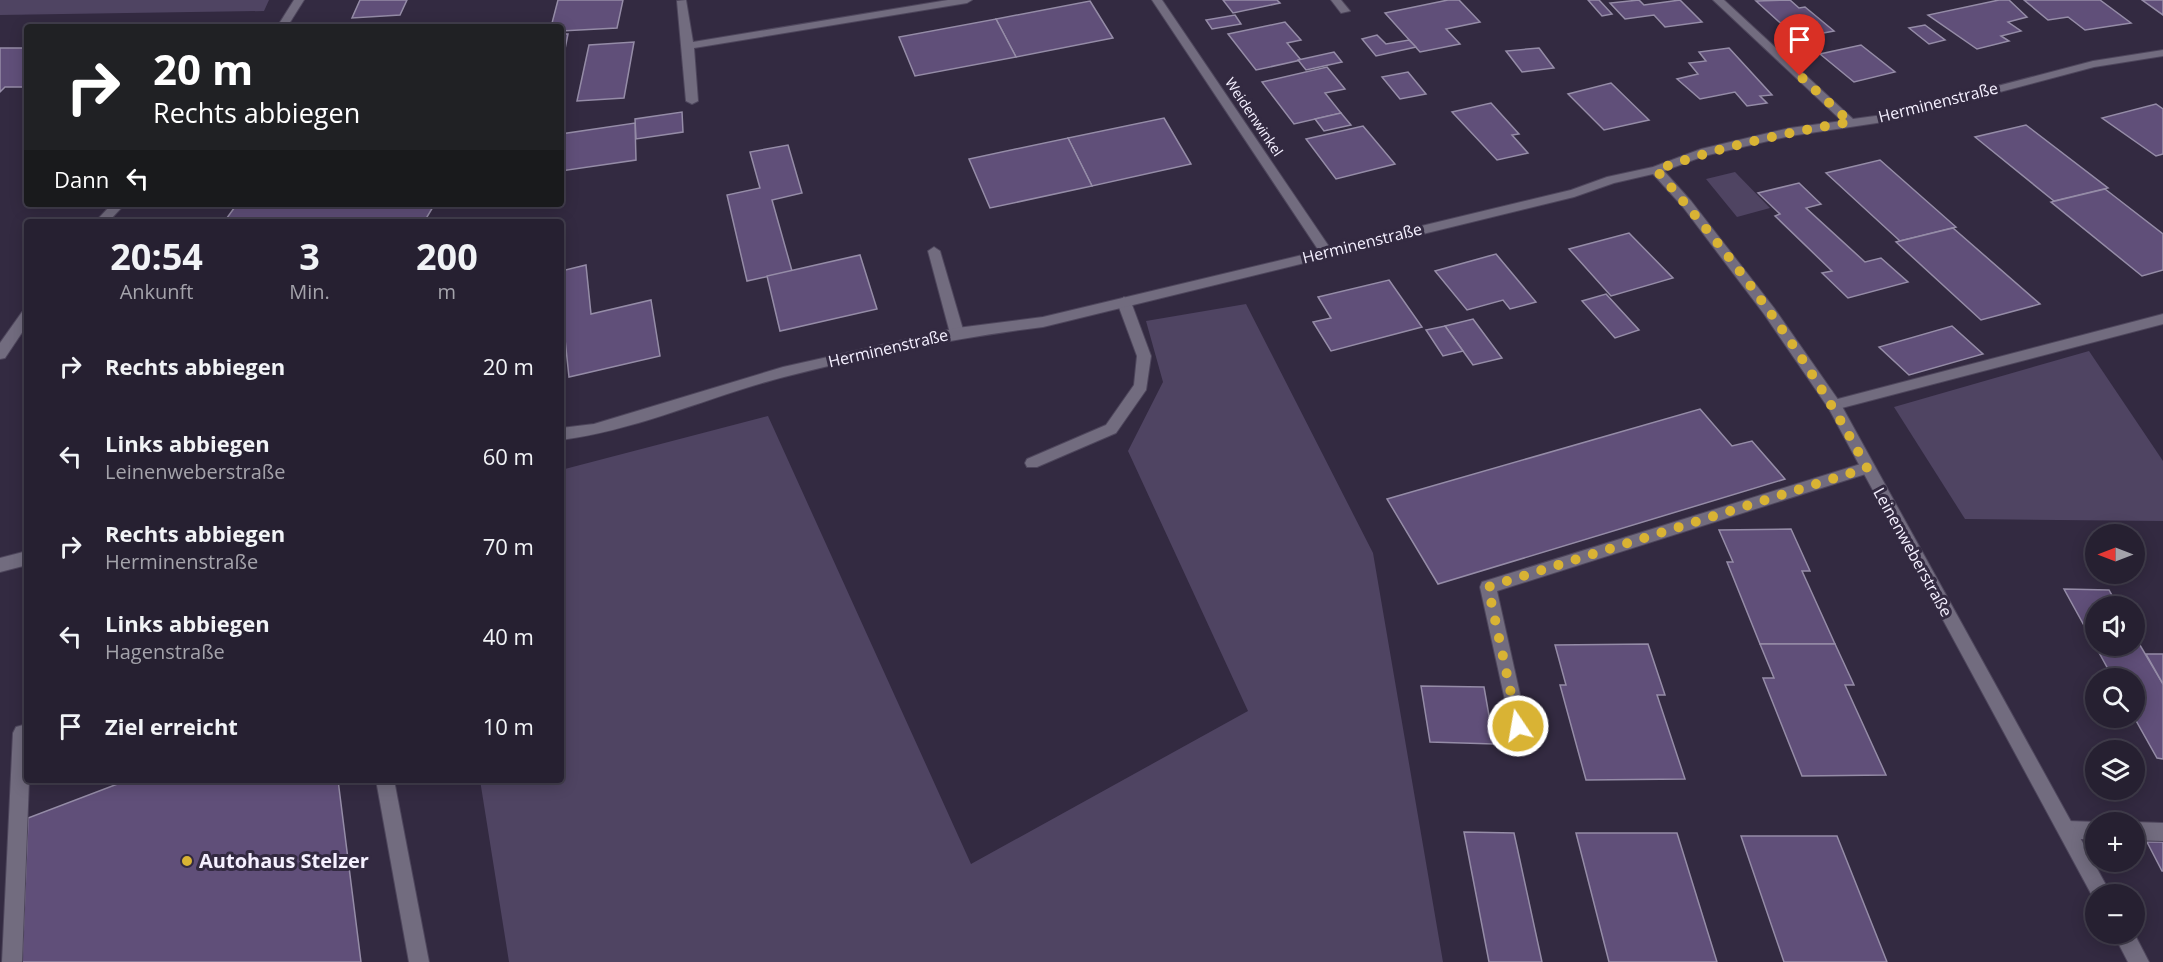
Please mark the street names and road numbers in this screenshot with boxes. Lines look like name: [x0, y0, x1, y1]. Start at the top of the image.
street label: Weidenwinkel: [1221, 74, 1288, 160]
street label: Herminenstraße: [1876, 77, 2000, 127]
street label: Herminenstraße: [1300, 218, 1424, 268]
street label: Herminenstraße: [826, 324, 950, 372]
street label: Leinenweberstraße: [1868, 484, 1958, 620]

